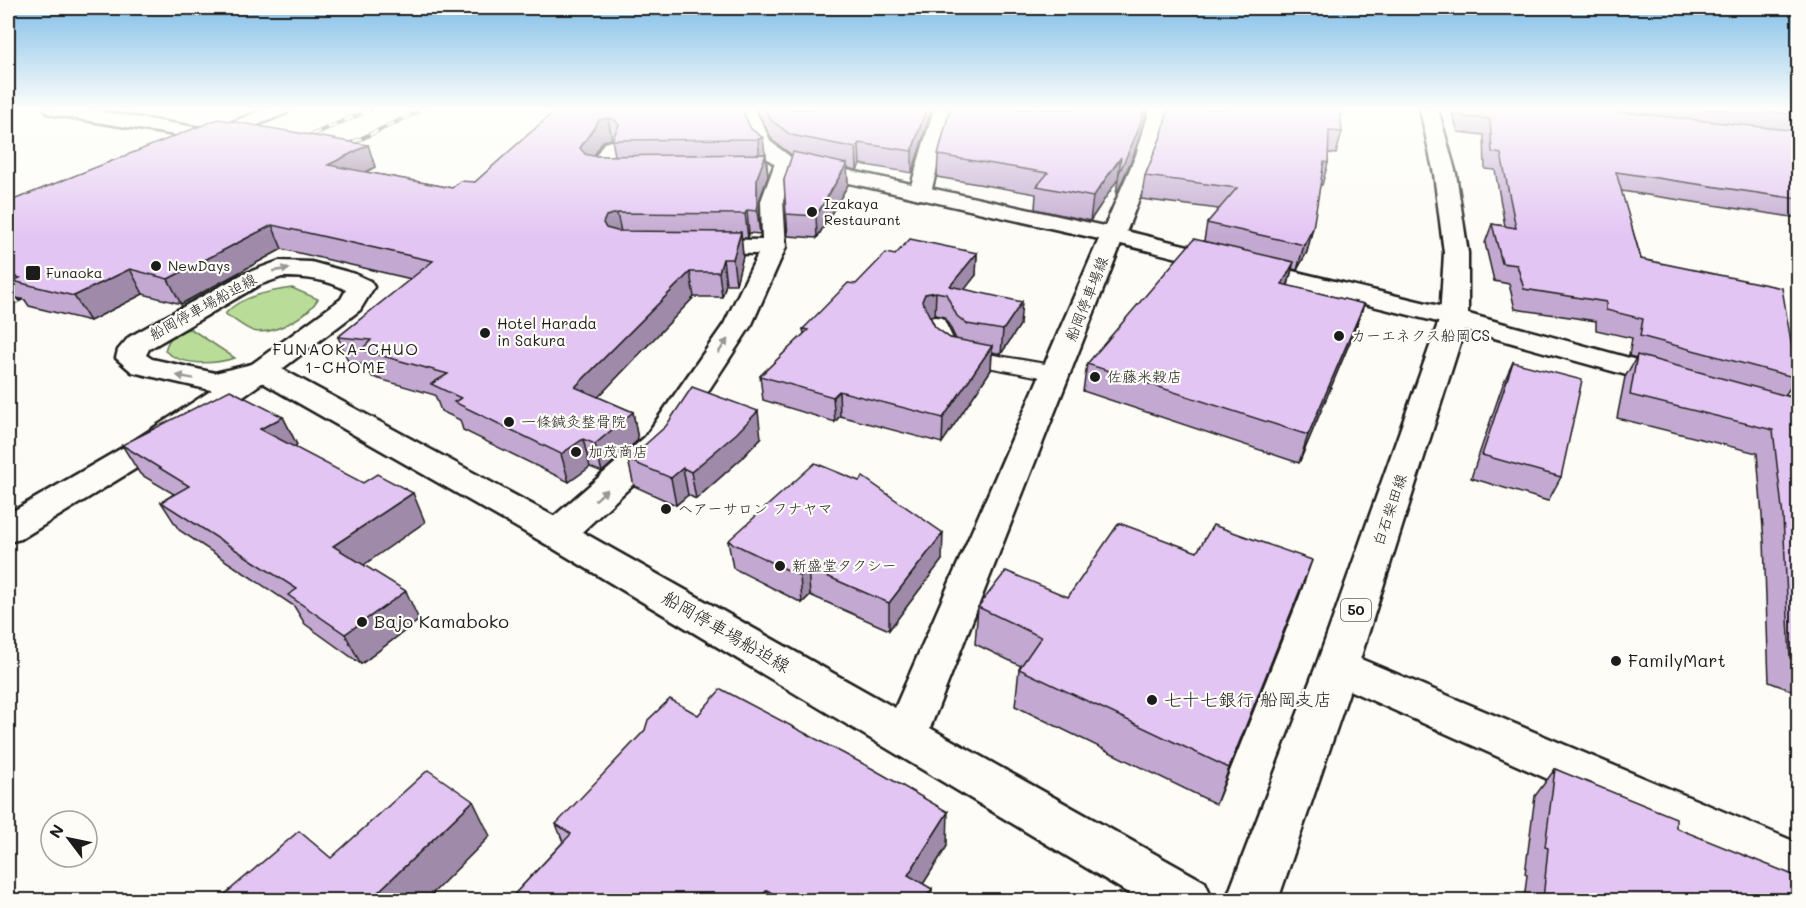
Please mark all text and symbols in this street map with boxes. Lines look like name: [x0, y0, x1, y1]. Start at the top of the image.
place label: Izakaya Restaurant: [824, 194, 901, 229]
marker: Izakaya Restaurant: [805, 205, 819, 219]
street label: 船岡停車場線: [1060, 253, 1112, 344]
place label: NewDays: [168, 256, 230, 275]
marker: NewDays: [149, 259, 163, 273]
place label: Funaoka: [46, 263, 102, 282]
marker: Funaoka: [24, 264, 42, 282]
one-way arrow: [272, 265, 291, 274]
street label: 船岡停車場船迫線: [145, 268, 260, 344]
place label: Hotel Harada in Sakura: [497, 313, 597, 350]
place label: カーエネクス船岡CS: [1351, 325, 1490, 345]
marker: Hotel Harada in Sakura: [478, 326, 492, 340]
marker: カーエネクス船岡CS: [1332, 329, 1346, 343]
district label: FUNAOKA-CHUO 1-CHOME: [273, 338, 419, 377]
one-way arrow: [717, 338, 729, 354]
place label: 佐藤米穀店: [1107, 366, 1182, 386]
marker: 佐藤米穀店: [1088, 370, 1102, 384]
one-way arrow: [175, 372, 194, 381]
place label: 一條鍼灸整骨院: [521, 411, 626, 431]
marker: 一條鍼灸整骨院: [502, 415, 516, 429]
place label: 加茂商店: [588, 441, 648, 461]
marker: 加茂商店: [569, 445, 583, 459]
street label: 白石柴田線: [1367, 471, 1411, 548]
one-way arrow: [593, 488, 608, 502]
place label: ヘアーサロン フナヤマ: [678, 498, 833, 518]
marker: ヘアーサロン フナヤマ: [659, 502, 673, 516]
place label: 新盛堂タクシー: [792, 555, 897, 575]
marker: 新盛堂タクシー: [773, 559, 787, 573]
street label: 船岡停車場船迫線: [658, 585, 795, 678]
road number: 50: [1341, 599, 1371, 621]
place label: Bajo Kamaboko: [374, 609, 509, 633]
marker: Bajo Kamaboko: [355, 615, 369, 629]
place label: FamilyMart: [1628, 648, 1726, 672]
marker: FamilyMart: [1609, 654, 1623, 668]
place label: 七十七銀行 船岡支店: [1164, 687, 1332, 711]
marker: 七十七銀行 船岡支店: [1145, 693, 1159, 707]
north arrow: [39, 809, 99, 869]
text: N: [44, 820, 68, 842]

